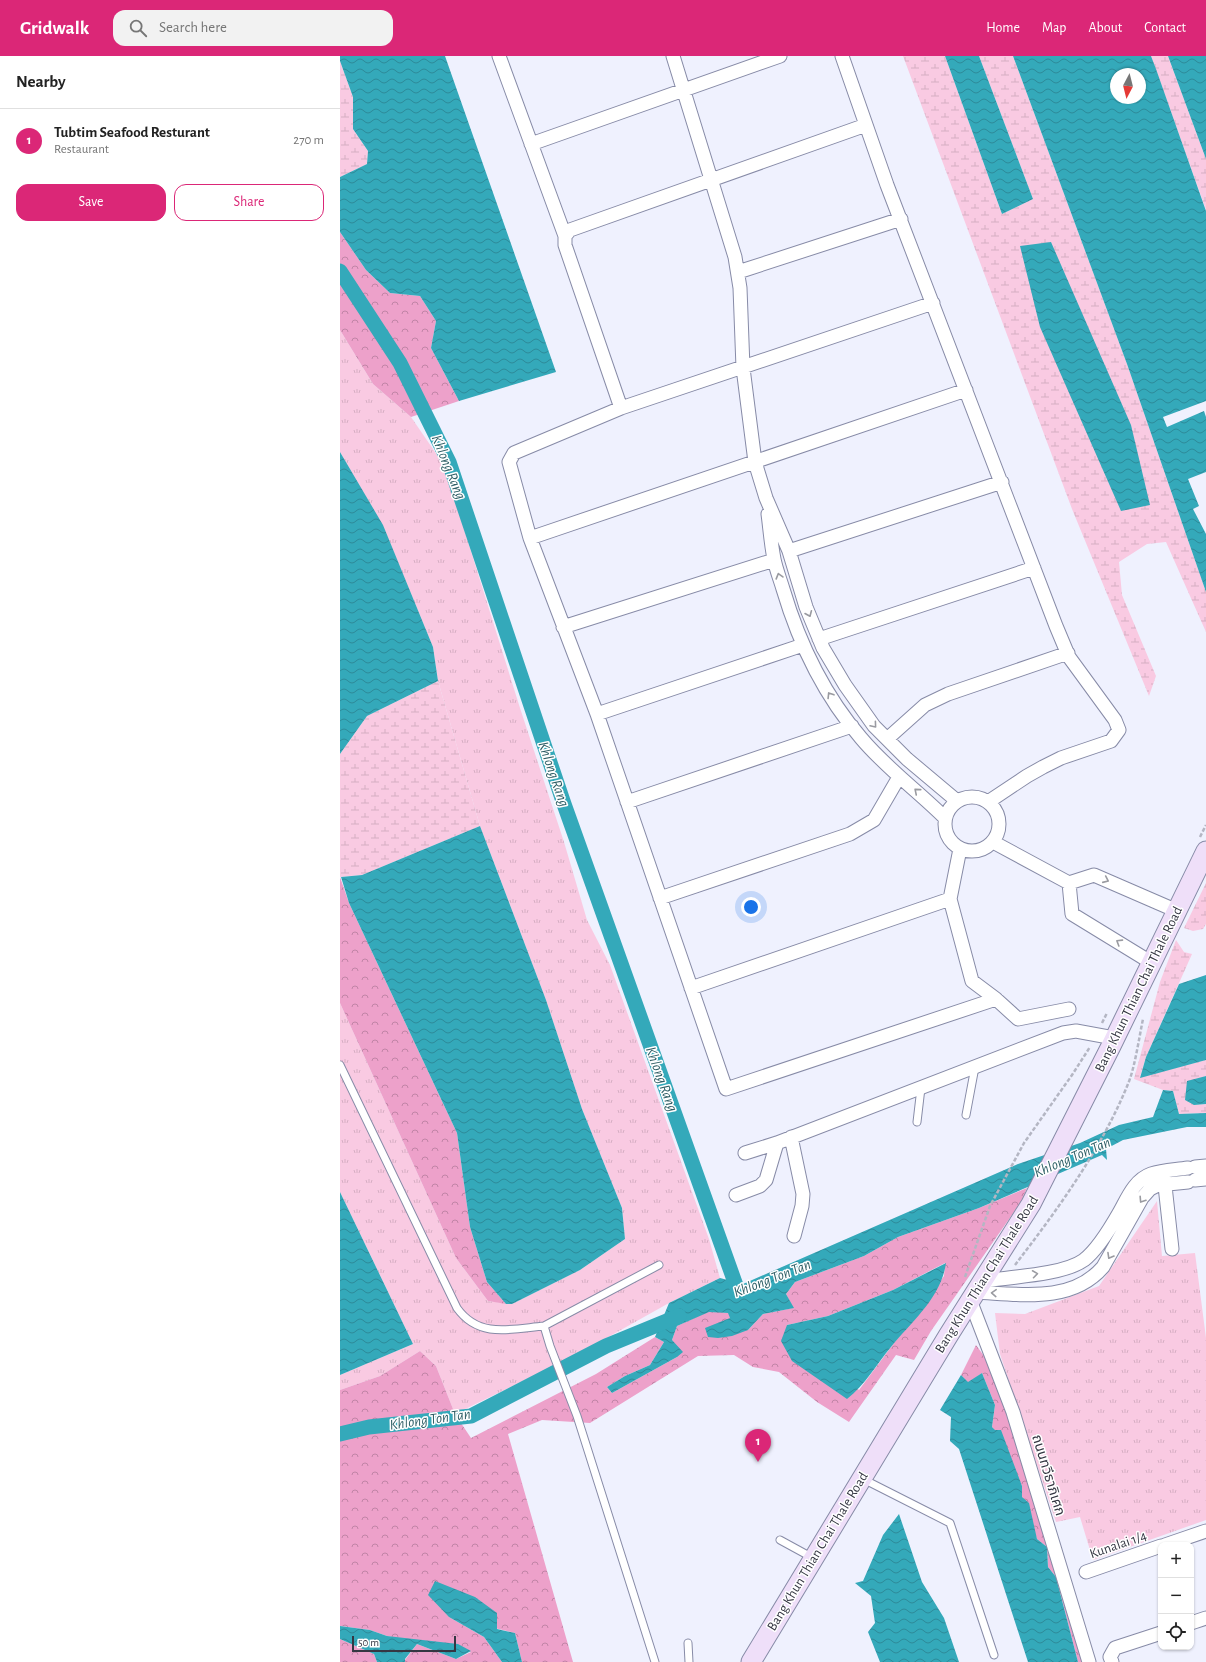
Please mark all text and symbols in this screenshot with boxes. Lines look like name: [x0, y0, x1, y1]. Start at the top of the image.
search box: [113, 10, 393, 46]
icon: search: [127, 17, 149, 39]
text: Gridwalk: [20, 19, 89, 38]
text: Search here: [159, 20, 227, 35]
text: Home: [986, 21, 1020, 35]
text: Map: [1042, 21, 1066, 35]
text: About: [1088, 21, 1122, 35]
text: Contact: [1144, 21, 1186, 35]
north arrow: [1110, 68, 1146, 104]
text: Nearby: [16, 73, 66, 90]
text: Tubtim Seafood Resturant: [54, 125, 210, 140]
text: 1: [27, 134, 31, 147]
text: 270 m: [293, 134, 324, 147]
text: Restaurant: [54, 143, 109, 156]
button: Save: [16, 184, 166, 221]
button: Share: [174, 184, 324, 221]
water label: Khlong Rang: [429, 433, 468, 502]
one-way arrow: [775, 573, 784, 580]
one-way arrow: [804, 610, 812, 617]
one-way arrow: [828, 692, 835, 699]
one-way arrow: [870, 720, 877, 728]
water label: Khlong Rang: [535, 739, 572, 809]
one-way arrow: [914, 789, 921, 796]
one-way arrow: [1102, 875, 1109, 883]
your location: [741, 897, 761, 917]
street label: Bang Khun Thian Chai Thale Road: [1093, 904, 1185, 1074]
one-way arrow: [1116, 940, 1123, 947]
water label: Khlong Rang: [643, 1045, 680, 1114]
water label: Khlong Ton Tan: [1032, 1135, 1113, 1180]
street label: Bang Khun Thian Chai Thale Road: [933, 1194, 1041, 1355]
one-way arrow: [1139, 1196, 1146, 1203]
one-way arrow: [1107, 1252, 1114, 1259]
water label: Khlong Ton Tan: [731, 1257, 813, 1300]
one-way arrow: [1032, 1270, 1038, 1279]
one-way arrow: [991, 1289, 997, 1298]
water label: Khlong Ton Tan: [389, 1406, 472, 1433]
pin: 1: [745, 1429, 771, 1462]
street label: ถนนทวีธาภิเศก: [1029, 1433, 1068, 1517]
street label: Bang Khun Thian Chai Thale Road: [765, 1470, 871, 1633]
street label: Kunalai 1/4: [1088, 1529, 1149, 1561]
map controls: [1158, 1542, 1194, 1650]
button: +: [1158, 1542, 1194, 1578]
button: −: [1158, 1578, 1194, 1614]
button: locate: [1158, 1614, 1194, 1650]
scale bar: [352, 1634, 456, 1653]
text: 50 m: [358, 1637, 379, 1648]

